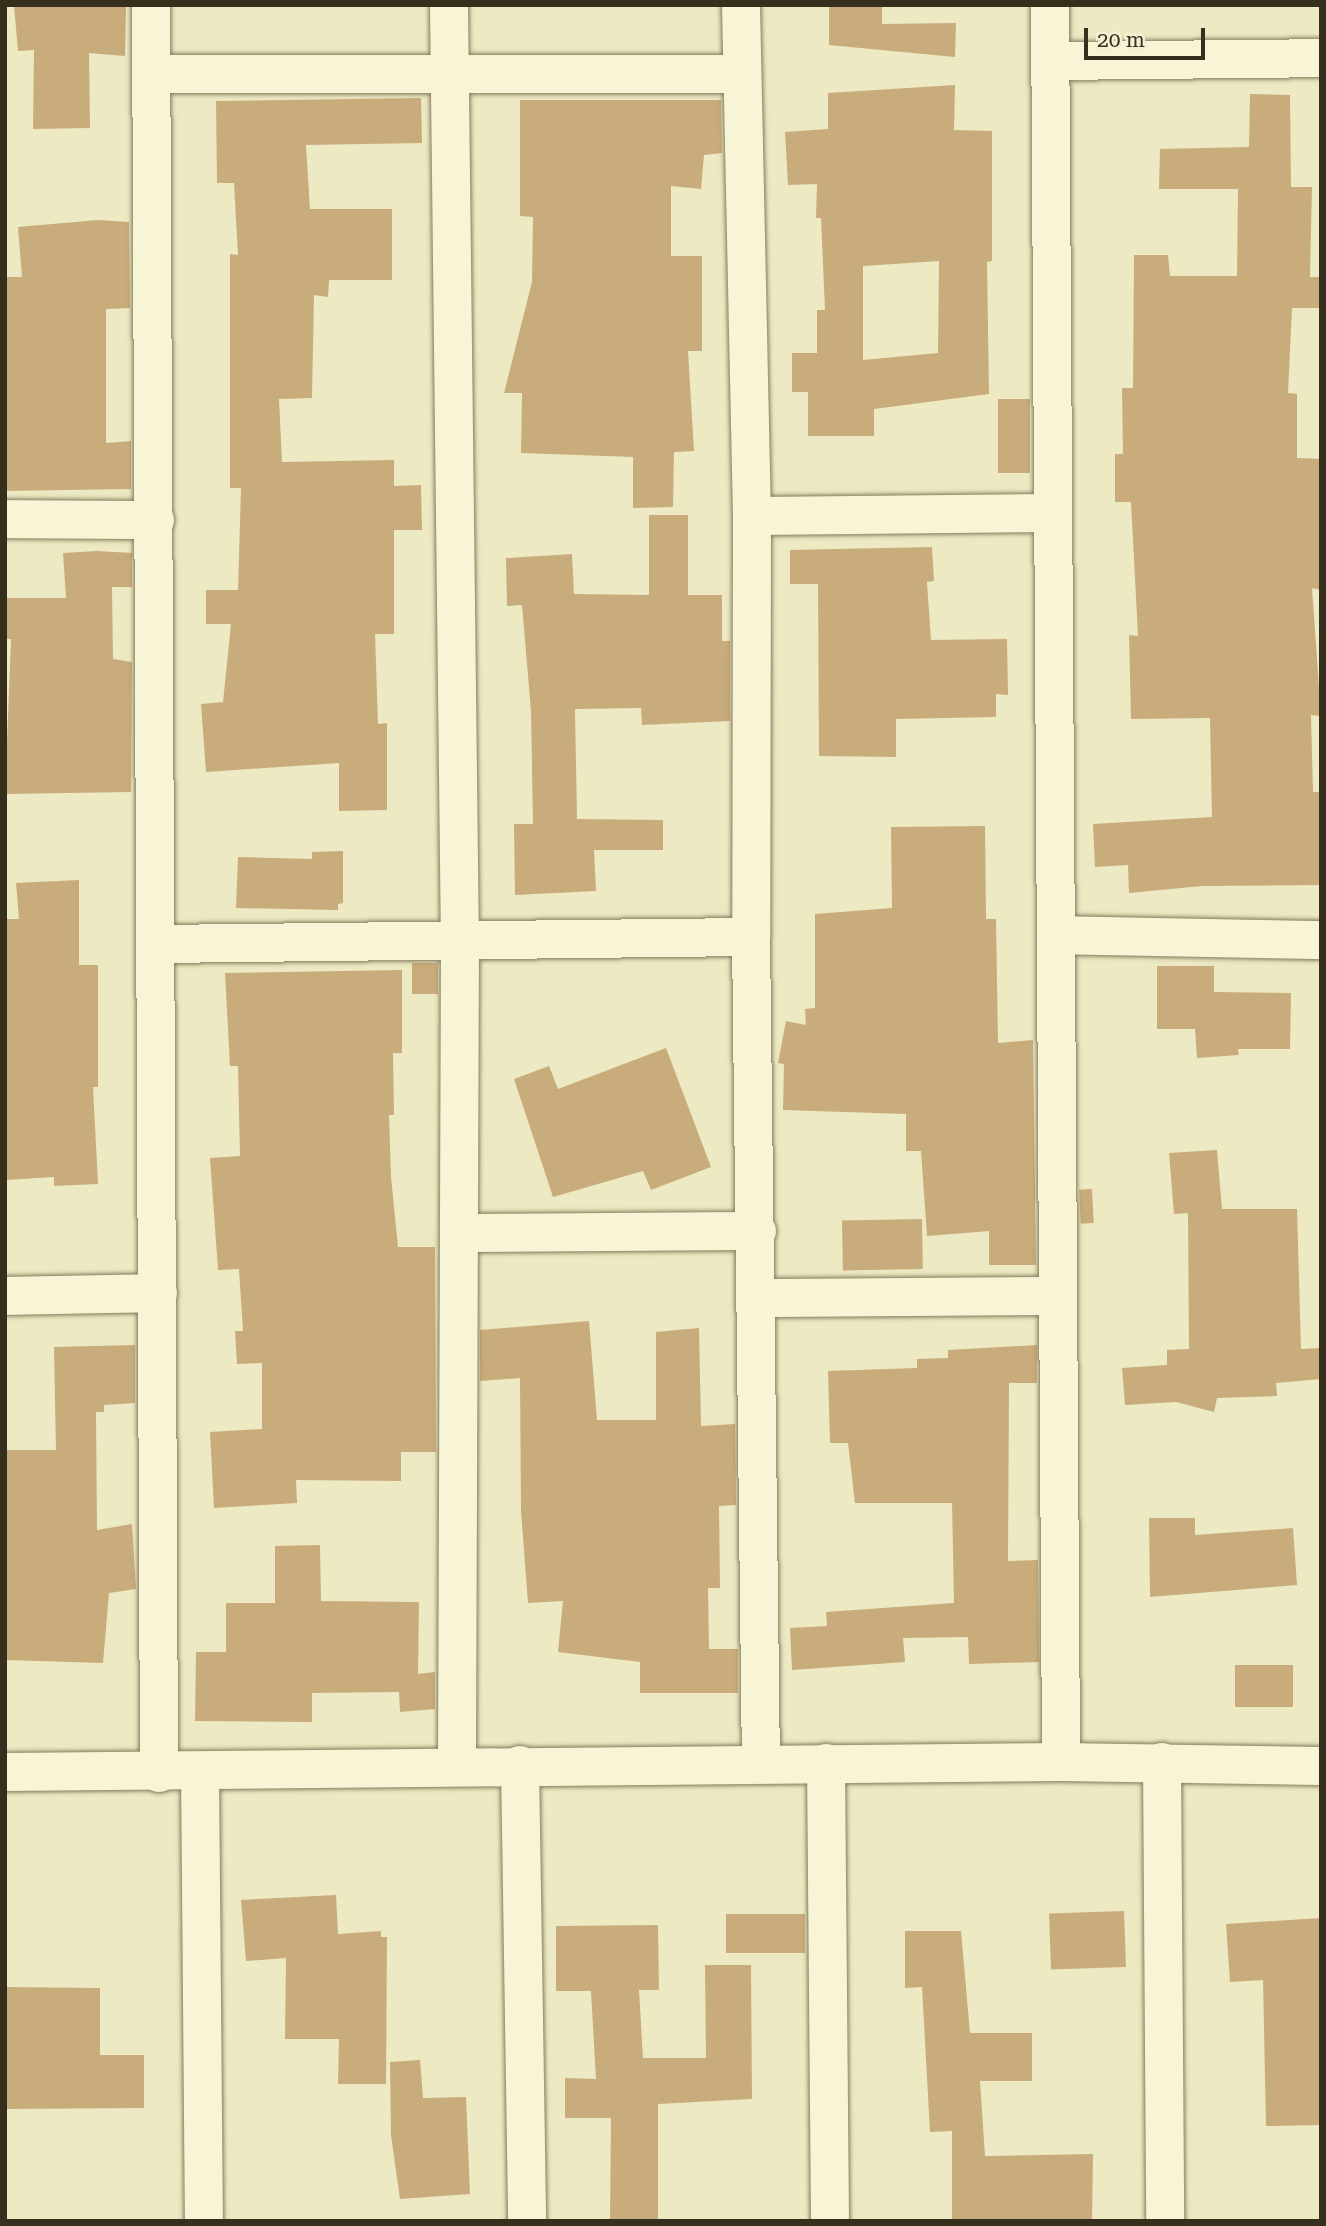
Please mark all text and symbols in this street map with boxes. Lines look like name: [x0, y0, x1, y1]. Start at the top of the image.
scale bar: [1088, 14, 1209, 58]
text: 20 m: [1097, 28, 1145, 52]

